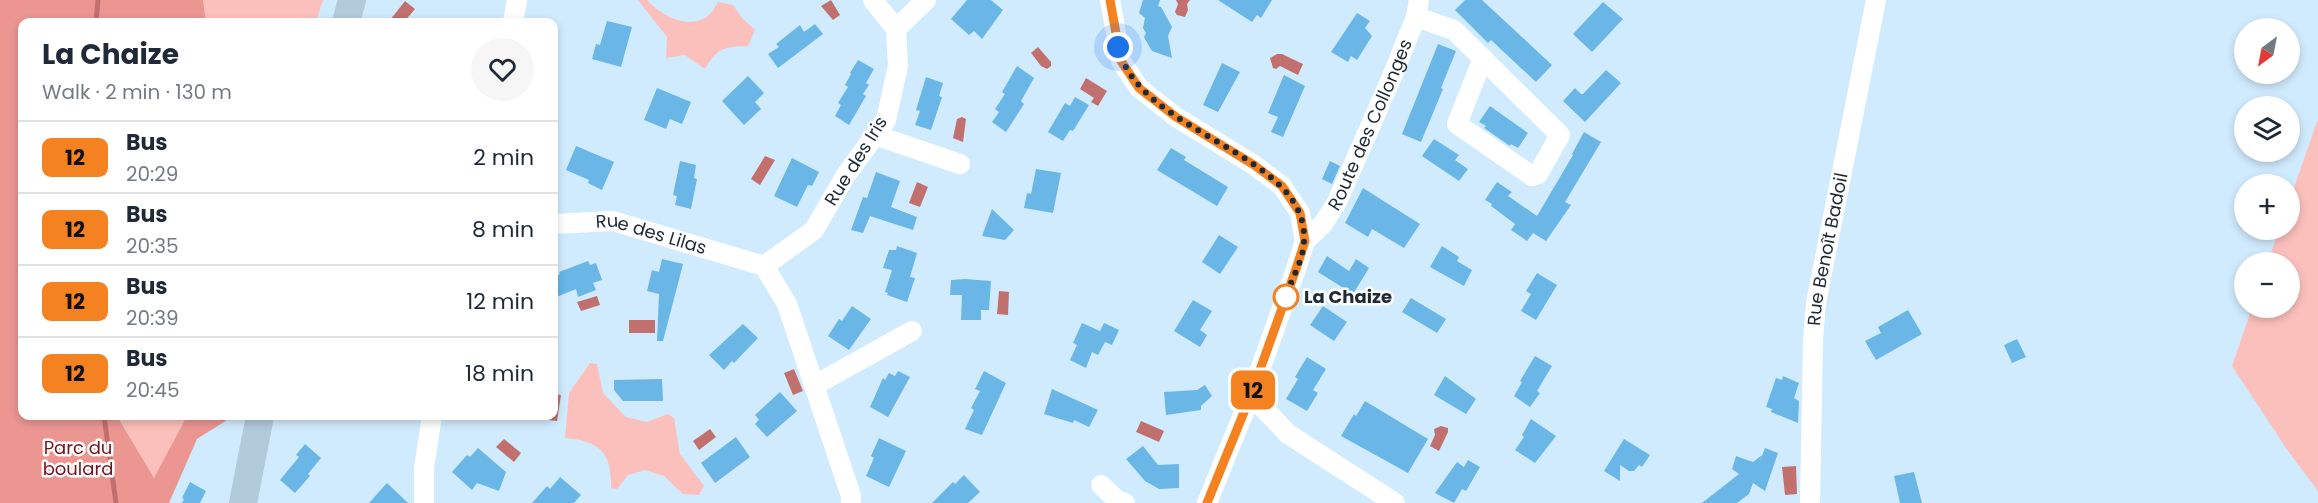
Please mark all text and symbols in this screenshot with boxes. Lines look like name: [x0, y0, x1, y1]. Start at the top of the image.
north arrow: [2234, 18, 2300, 84]
map controls: [2234, 18, 2300, 318]
your location: [1103, 32, 1133, 62]
text: La Chaize: [42, 35, 179, 74]
street label: Route des Collonges: [1322, 35, 1418, 215]
button: heart: [471, 38, 534, 101]
text: Walk · 2 min · 130 m: [42, 78, 232, 106]
button: layers: [2234, 96, 2300, 162]
street label: Rue des Iris: [818, 111, 893, 210]
text: Bus: [126, 127, 168, 158]
text: 2 min: [473, 142, 534, 173]
text: 12: [65, 143, 85, 172]
text: 20:29: [126, 160, 178, 188]
street label: Rue Benoît Badoil: [1801, 170, 1854, 327]
button: +: [2234, 174, 2300, 240]
text: Bus: [126, 199, 168, 230]
street label: Rue des Lilas: [595, 208, 710, 260]
text: 8 min: [472, 214, 534, 245]
text: 12: [65, 215, 85, 244]
text: 20:35: [126, 232, 179, 260]
button: −: [2234, 252, 2300, 318]
text: Bus: [126, 271, 168, 302]
marker: La Chaize: [1273, 284, 1299, 310]
place label: La Chaize: [1304, 284, 1392, 309]
text: 12 min: [466, 286, 534, 317]
text: 12: [65, 287, 85, 316]
text: 20:39: [126, 304, 179, 332]
text: Bus: [126, 343, 168, 374]
text: 18 min: [465, 358, 534, 389]
text: 12: [65, 359, 85, 388]
line badge: 12: [1226, 370, 1280, 410]
text: 20:45: [126, 376, 179, 404]
text: 12: [1243, 376, 1263, 405]
park label: Parc du boulard: [43, 435, 113, 481]

